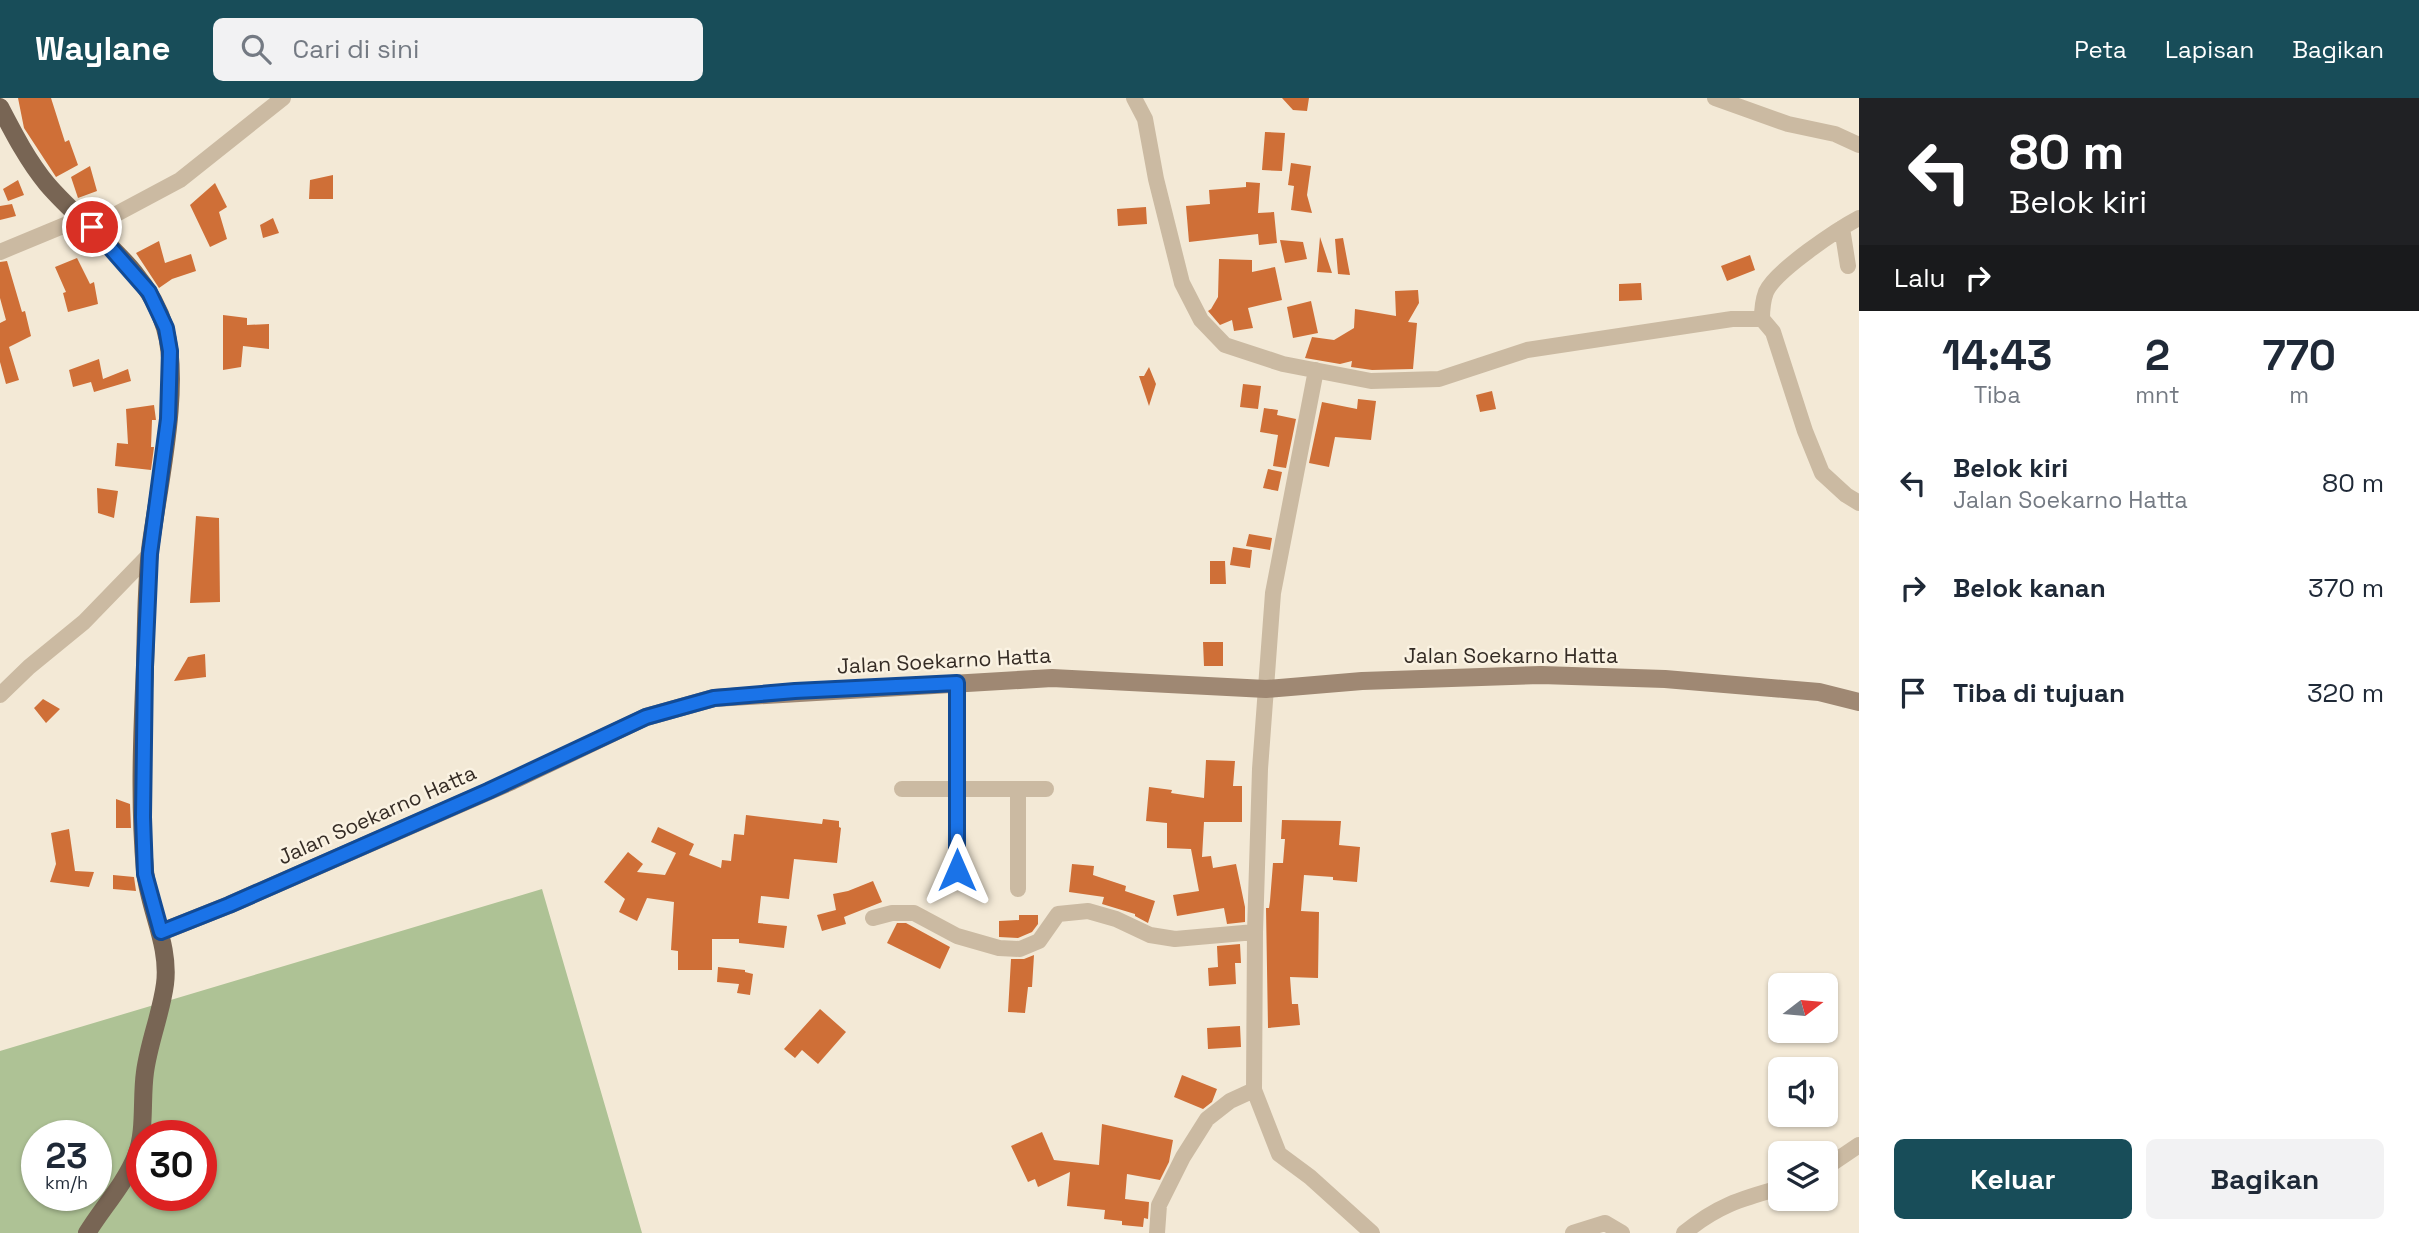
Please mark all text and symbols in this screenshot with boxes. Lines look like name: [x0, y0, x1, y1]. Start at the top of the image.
search box: [213, 18, 703, 81]
text: Waylane: [35, 28, 171, 70]
icon: search: [237, 30, 275, 68]
text: Cari di sini: [293, 32, 419, 66]
text: Peta: [2074, 34, 2127, 65]
text: Lapisan: [2165, 34, 2254, 65]
text: Bagikan: [2292, 34, 2384, 65]
text: 80 m: [2009, 121, 2124, 183]
icon: left: [1894, 126, 1985, 217]
text: Belok kiri: [2009, 182, 2147, 222]
pin: [62, 197, 122, 257]
icon: arrive: [73, 208, 111, 246]
icon: right: [1959, 259, 1997, 297]
text: Lalu: [1894, 261, 1945, 295]
text: 14:43: [1942, 329, 2052, 382]
text: 2: [2145, 329, 2170, 382]
text: 770: [2262, 329, 2336, 382]
text: Tiba: [1974, 380, 2021, 410]
text: mnt: [2135, 380, 2179, 410]
text: m: [2289, 380, 2309, 410]
text: Belok kiri: [1953, 451, 2068, 485]
icon: left: [1894, 464, 1932, 502]
text: 80 m: [2322, 466, 2384, 500]
text: Jalan Soekarno Hatta: [1953, 485, 2188, 515]
icon: right: [1894, 569, 1932, 607]
text: Belok kanan: [1953, 571, 2106, 605]
text: 370 m: [2308, 571, 2384, 605]
street label: Jalan Soekarno Hatta: [836, 641, 1052, 680]
street label: Jalan Soekarno Hatta: [1404, 642, 1618, 669]
icon: arrive: [1894, 674, 1932, 712]
text: Tiba di tujuan: [1953, 676, 2125, 710]
text: 320 m: [2307, 676, 2384, 710]
street label: Jalan Soekarno Hatta: [273, 759, 480, 870]
position arrow: [920, 833, 994, 907]
north arrow: [1768, 973, 1838, 1043]
map controls: [1768, 973, 1838, 1211]
button: sound: [1768, 1057, 1838, 1127]
speed limit sign: 30: [126, 1120, 217, 1211]
text: 23: [45, 1134, 88, 1178]
button: Keluar: [1894, 1139, 2132, 1219]
button: Bagikan: [2146, 1139, 2384, 1219]
button: layers: [1768, 1141, 1838, 1211]
text: km/h: [45, 1171, 88, 1194]

